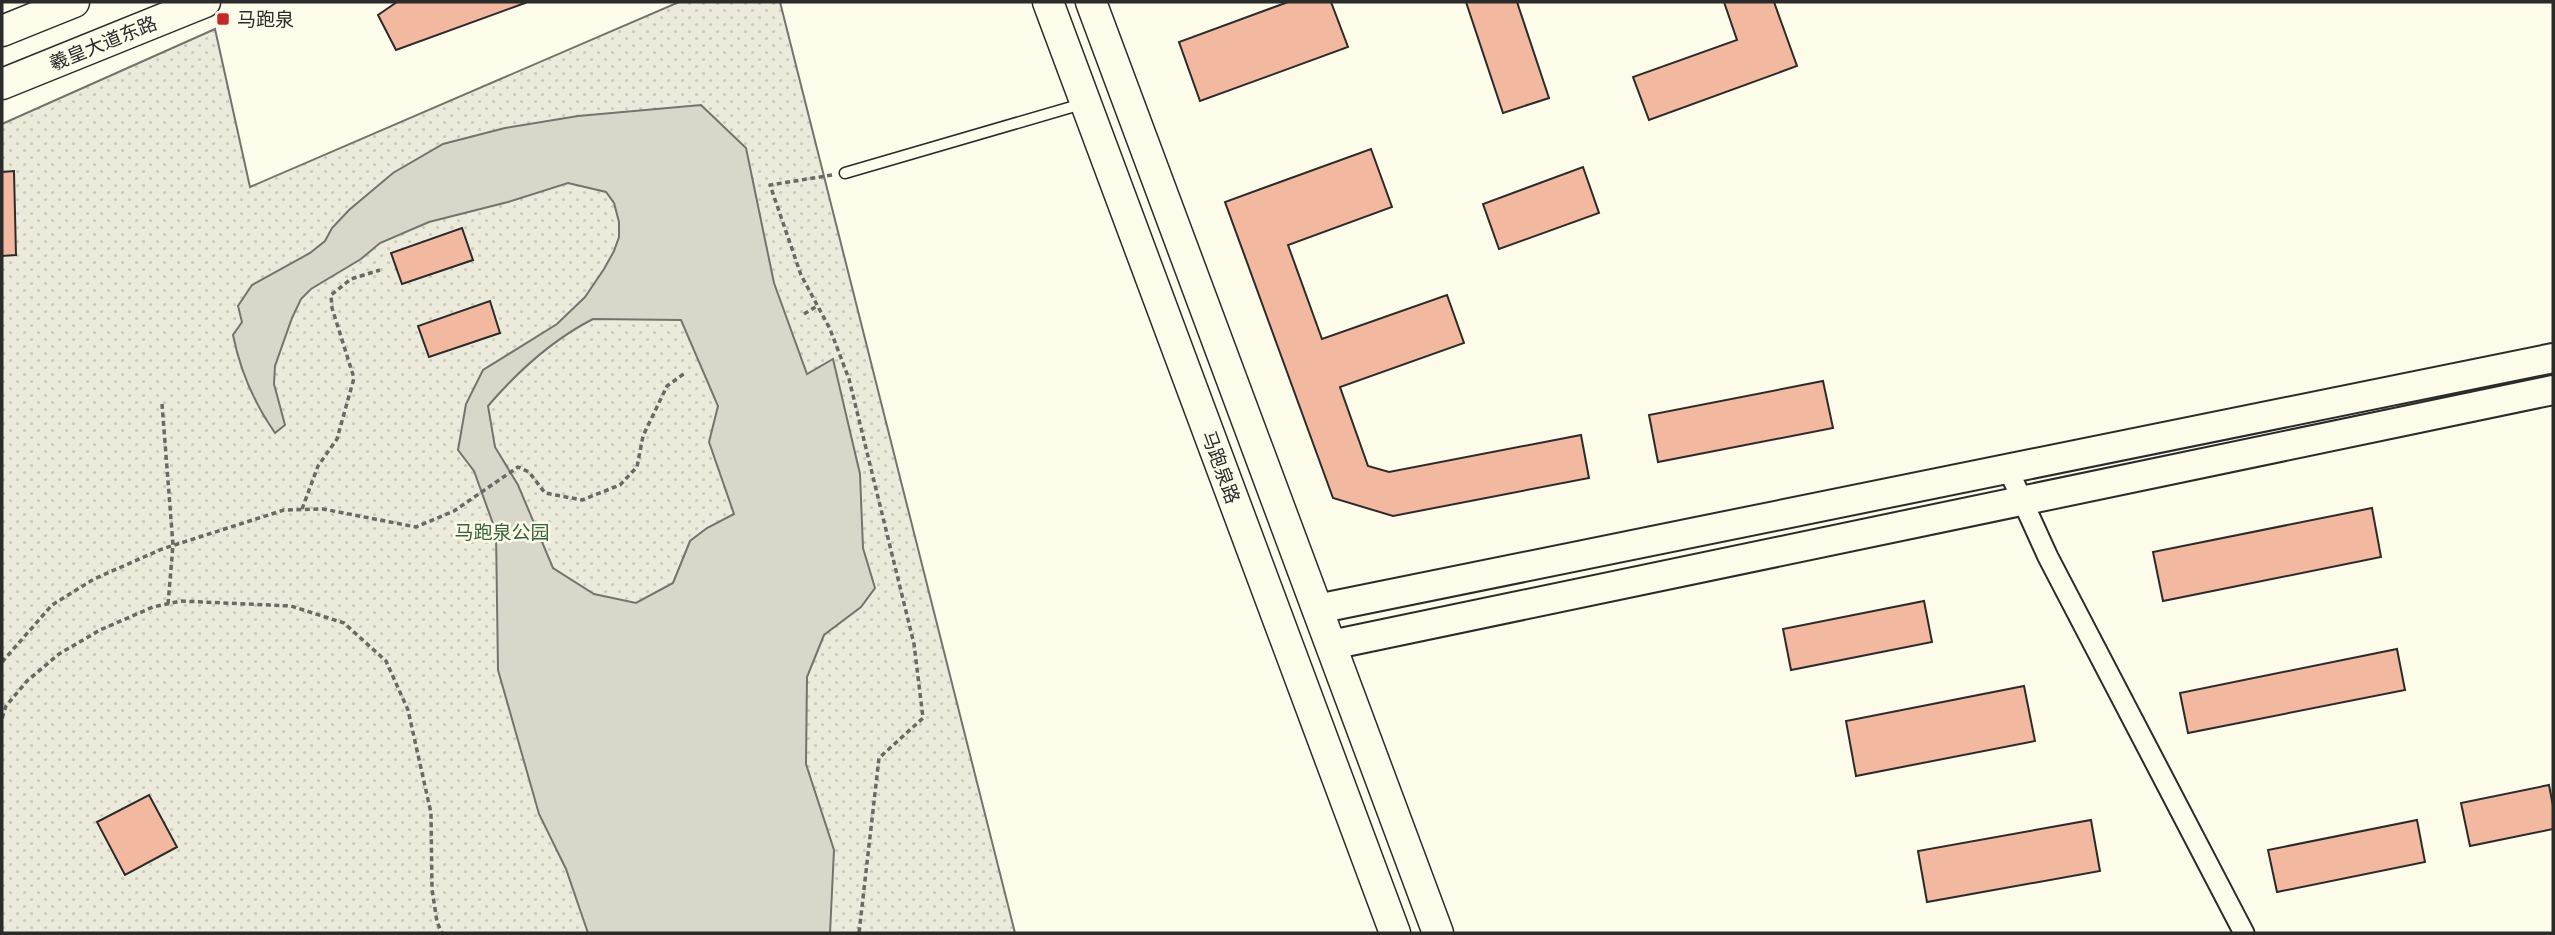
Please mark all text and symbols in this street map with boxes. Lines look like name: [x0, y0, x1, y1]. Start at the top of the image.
place label: 马跑泉: [237, 6, 294, 32]
street label: 羲皇大道东路: [45, 10, 161, 76]
marker: 马跑泉: [215, 11, 231, 27]
street label: 马跑泉路: [1196, 427, 1246, 507]
park label: 马跑泉公园: [454, 519, 550, 545]

